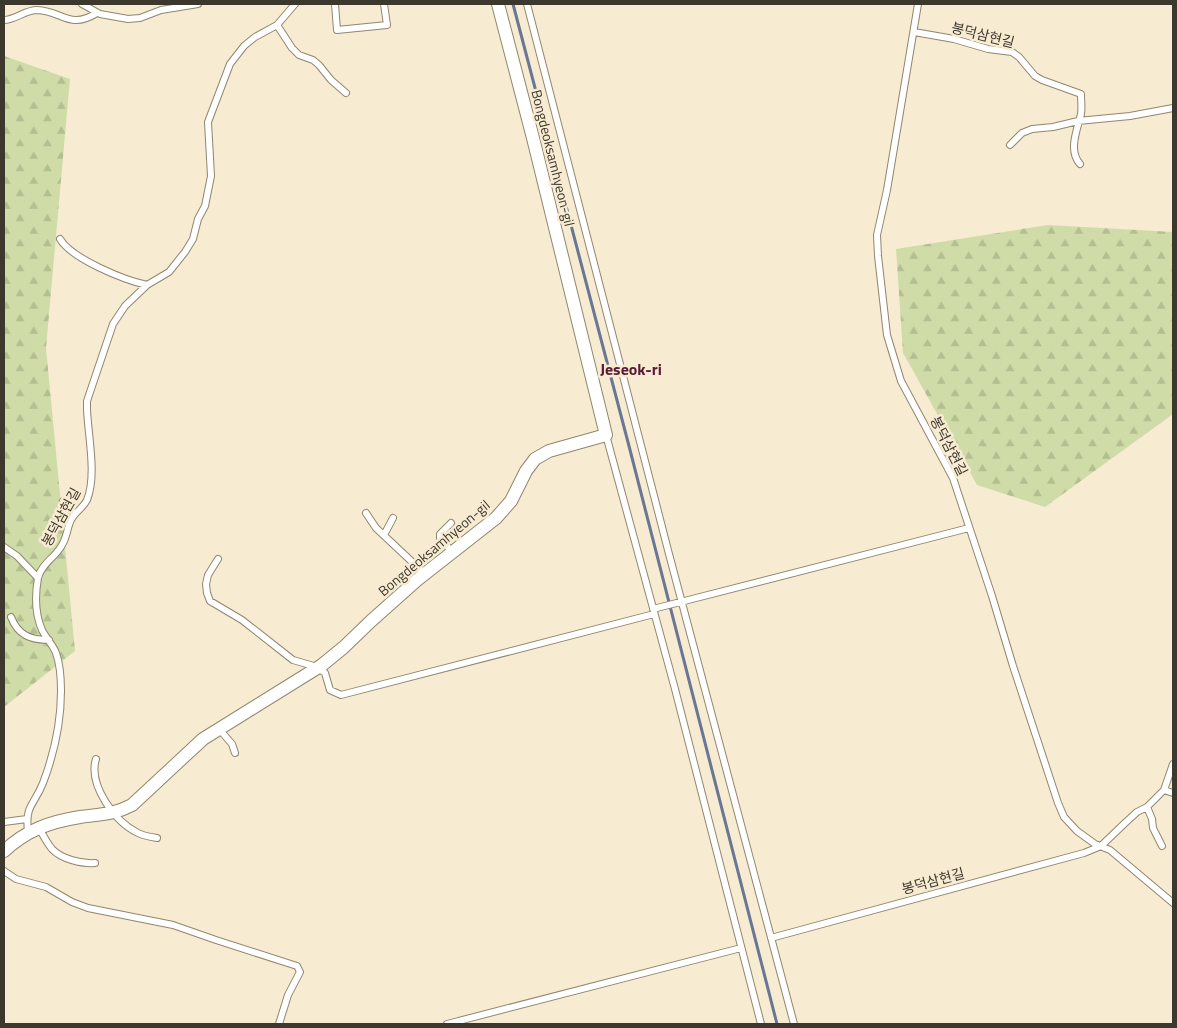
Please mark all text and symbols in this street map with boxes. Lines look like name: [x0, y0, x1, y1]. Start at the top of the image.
street label: 봉덕삼현길: [949, 17, 1017, 52]
street label: Bongdeoksamhyeon-gil: [526, 87, 581, 228]
district label: Jeseok-ri: [600, 357, 662, 381]
street label: 봉덕삼현길: [925, 412, 973, 479]
street label: 봉덕삼현길: [36, 484, 85, 550]
street label: Bongdeoksamhyeon-gil: [373, 495, 494, 601]
street label: 봉덕삼현길: [899, 862, 967, 899]

